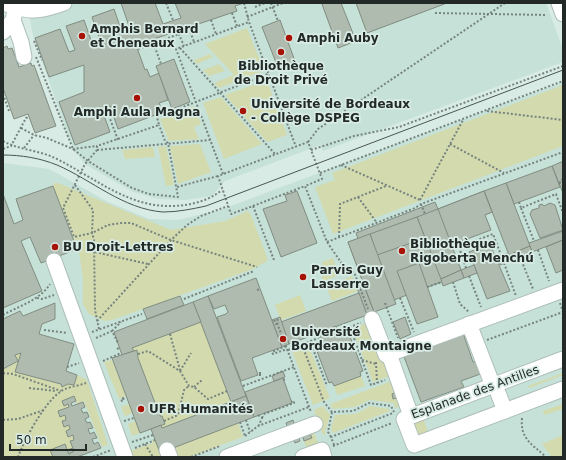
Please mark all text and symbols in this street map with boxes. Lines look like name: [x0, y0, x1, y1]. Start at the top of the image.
place label: Amphis Bernard et Cheneaux: [90, 22, 199, 50]
marker: Amphis Bernard et Cheneaux: [77, 31, 87, 41]
place label: Amphi Auby: [297, 31, 379, 45]
marker: Amphi Auby: [284, 33, 294, 43]
marker: Bibliothèque de Droit Privé: [276, 47, 286, 57]
place label: Bibliothèque de Droit Privé: [234, 59, 328, 87]
marker: Amphi Aula Magna: [132, 93, 142, 103]
place label: Université de Bordeaux - Collège DSPEG: [251, 97, 410, 125]
place label: Amphi Aula Magna: [74, 105, 200, 119]
marker: Université de Bordeaux - Collège DSPEG: [238, 106, 248, 116]
place label: Bibliothèque Rigoberta Menchú: [410, 237, 534, 265]
place label: BU Droit-Lettres: [63, 240, 173, 254]
marker: BU Droit-Lettres: [50, 242, 60, 252]
marker: Bibliothèque Rigoberta Menchú: [397, 246, 407, 256]
place label: Parvis Guy Lasserre: [311, 263, 383, 291]
marker: Parvis Guy Lasserre: [298, 272, 308, 282]
place label: Université Bordeaux Montaigne: [291, 325, 432, 353]
marker: Université Bordeaux Montaigne: [278, 334, 288, 344]
street label: Esplanade des Antilles: [409, 362, 541, 422]
place label: UFR Humanités: [149, 402, 253, 416]
marker: UFR Humanités: [136, 404, 146, 414]
scale bar: [10, 426, 86, 452]
text: 50 m: [16, 433, 47, 447]

